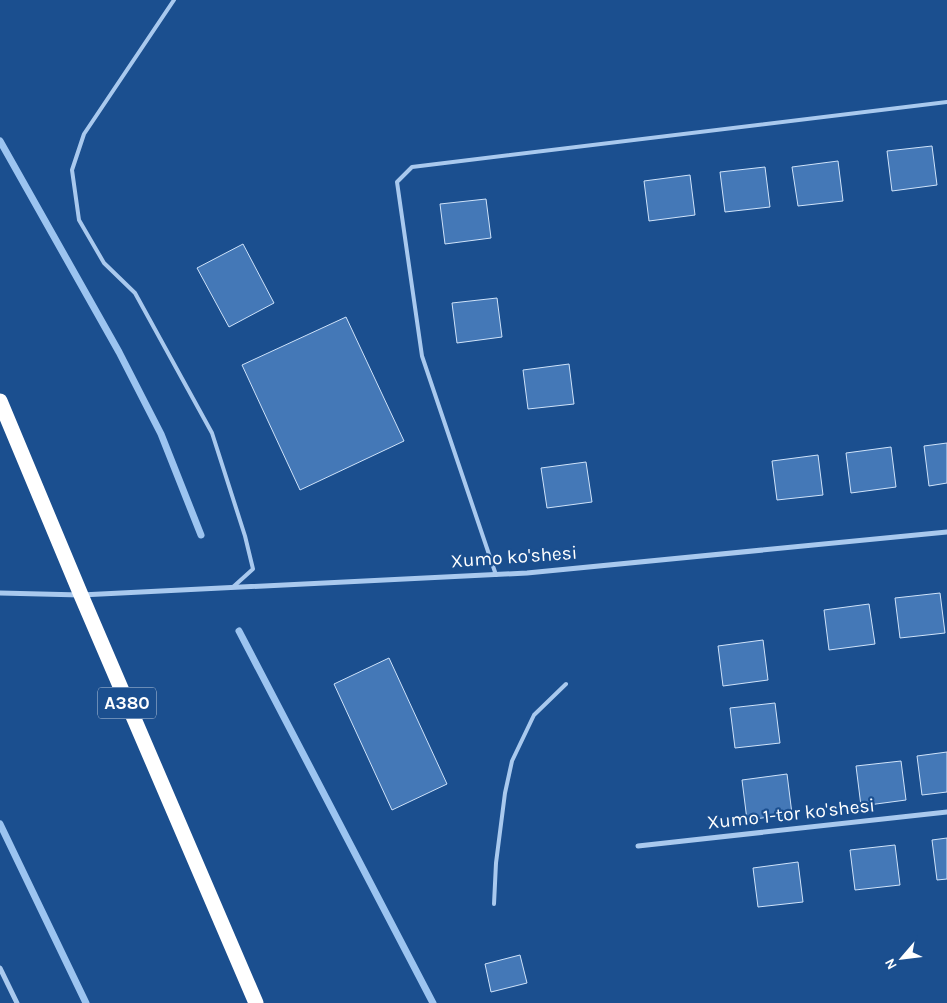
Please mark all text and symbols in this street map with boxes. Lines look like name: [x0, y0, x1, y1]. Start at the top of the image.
street label: Xumo ko'shesi: [450, 542, 578, 572]
road number: A380: [98, 688, 156, 718]
street label: Xumo 1-tor ko'shesi: [706, 794, 876, 834]
north arrow: [877, 933, 927, 983]
text: N: [881, 955, 901, 972]

